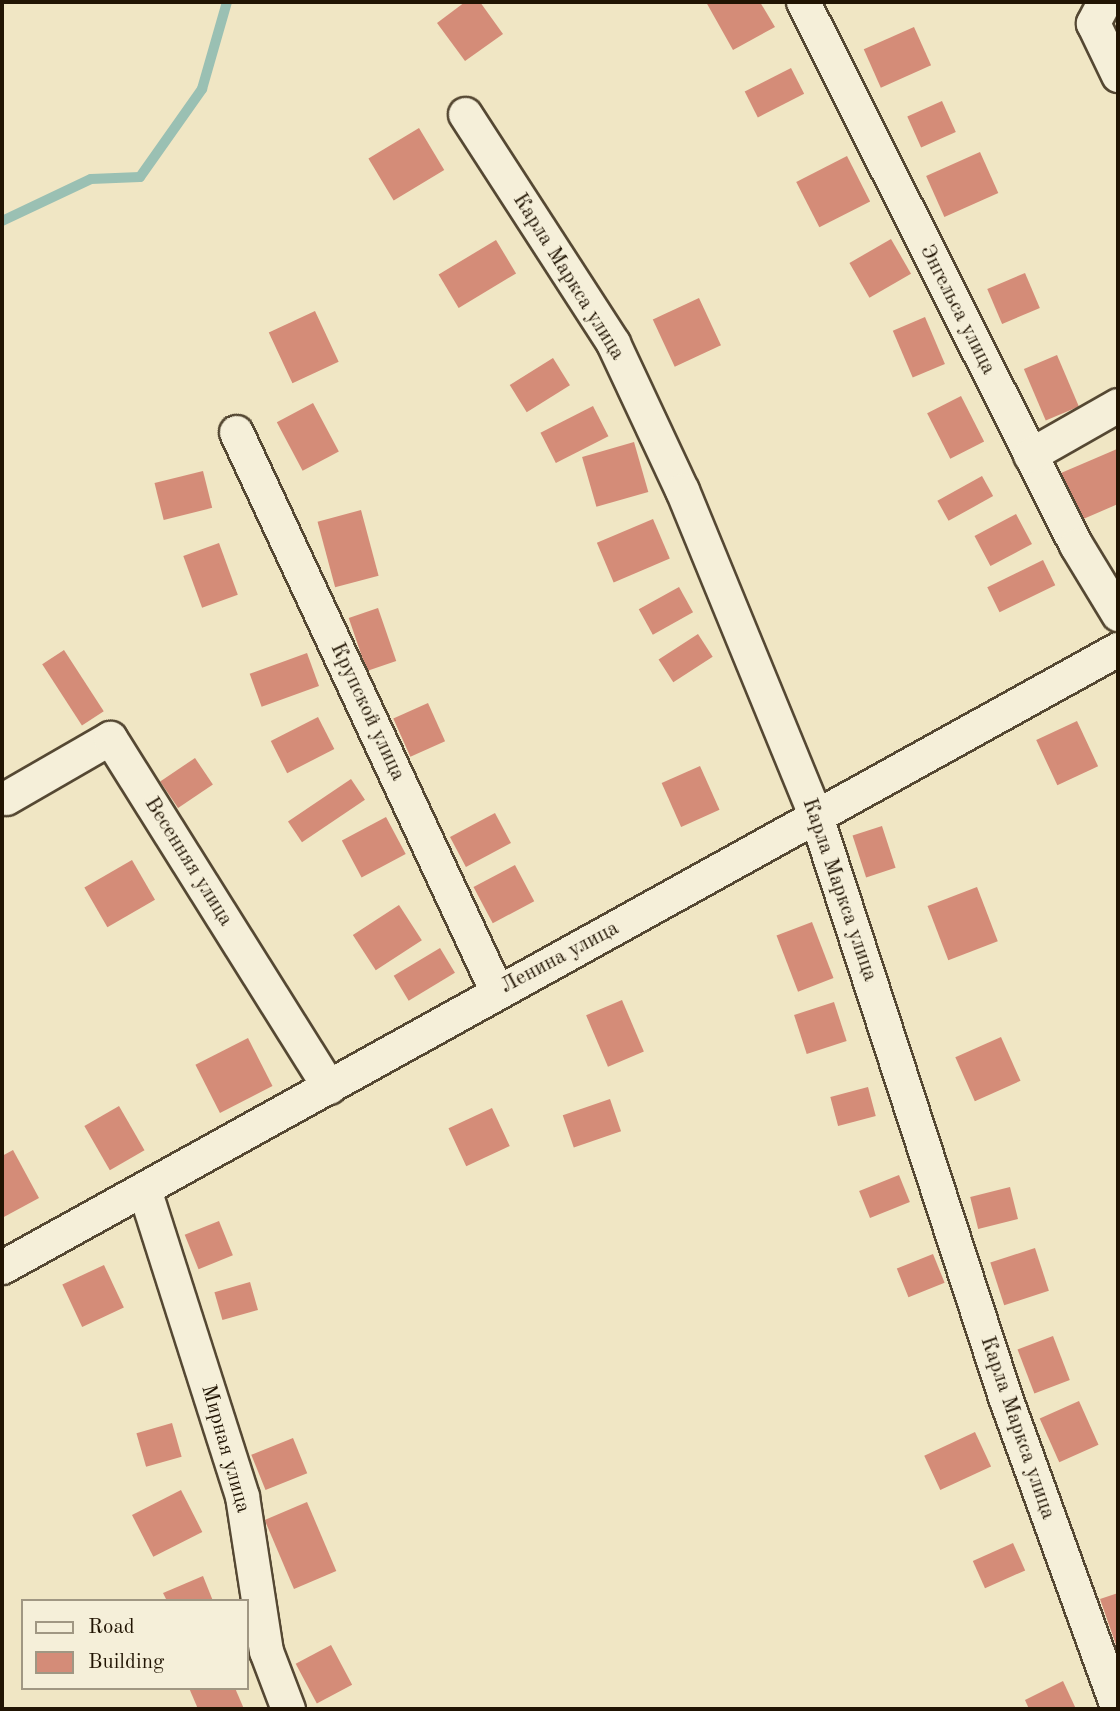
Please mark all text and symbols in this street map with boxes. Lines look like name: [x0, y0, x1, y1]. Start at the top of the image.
street label: Карла Маркса улица: [506, 189, 630, 365]
street label: Энгельса улица: [914, 241, 1000, 379]
street label: Крупской улица: [324, 639, 410, 785]
street label: Весенняя улица: [138, 793, 238, 931]
street label: Карла Маркса улица: [796, 795, 882, 985]
street label: Ленина улица: [497, 916, 623, 1000]
street label: Карла Маркса улица: [974, 1333, 1060, 1523]
street label: Мирная улица: [195, 1382, 255, 1516]
legend: [21, 1599, 248, 1690]
text: Road: [88, 1617, 135, 1638]
text: Building: [88, 1652, 164, 1673]

